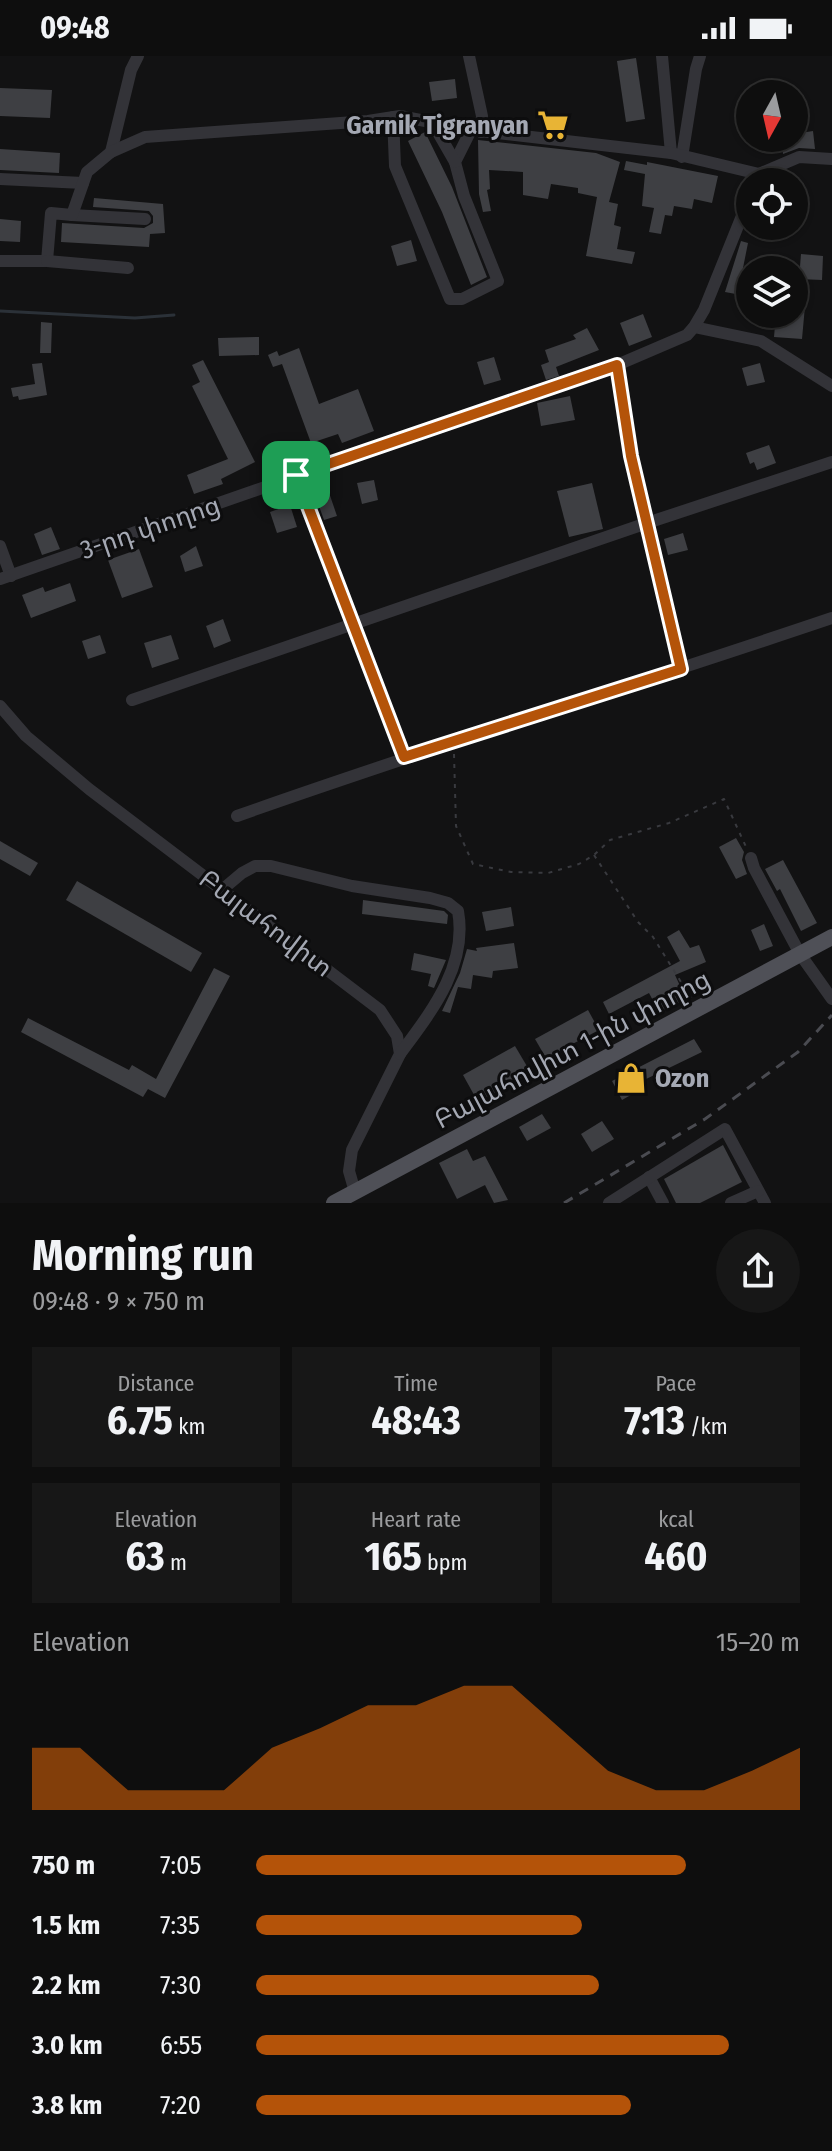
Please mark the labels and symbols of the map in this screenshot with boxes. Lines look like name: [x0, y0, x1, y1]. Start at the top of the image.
north arrow: [736, 80, 808, 152]
supermarket icon: Garnik Tigranyan: [536, 108, 570, 142]
place label: Garnik Tigranyan: [346, 110, 529, 141]
pin: [262, 441, 330, 509]
street label: 3-րդ փողոց: [76, 489, 224, 566]
street label: Բալահովիտ: [193, 863, 338, 984]
street label: Բալահովիտ 1-ին փողոց: [429, 964, 715, 1135]
shop icon: Ozon: [614, 1061, 648, 1095]
place label: Ozon: [655, 1063, 709, 1094]

